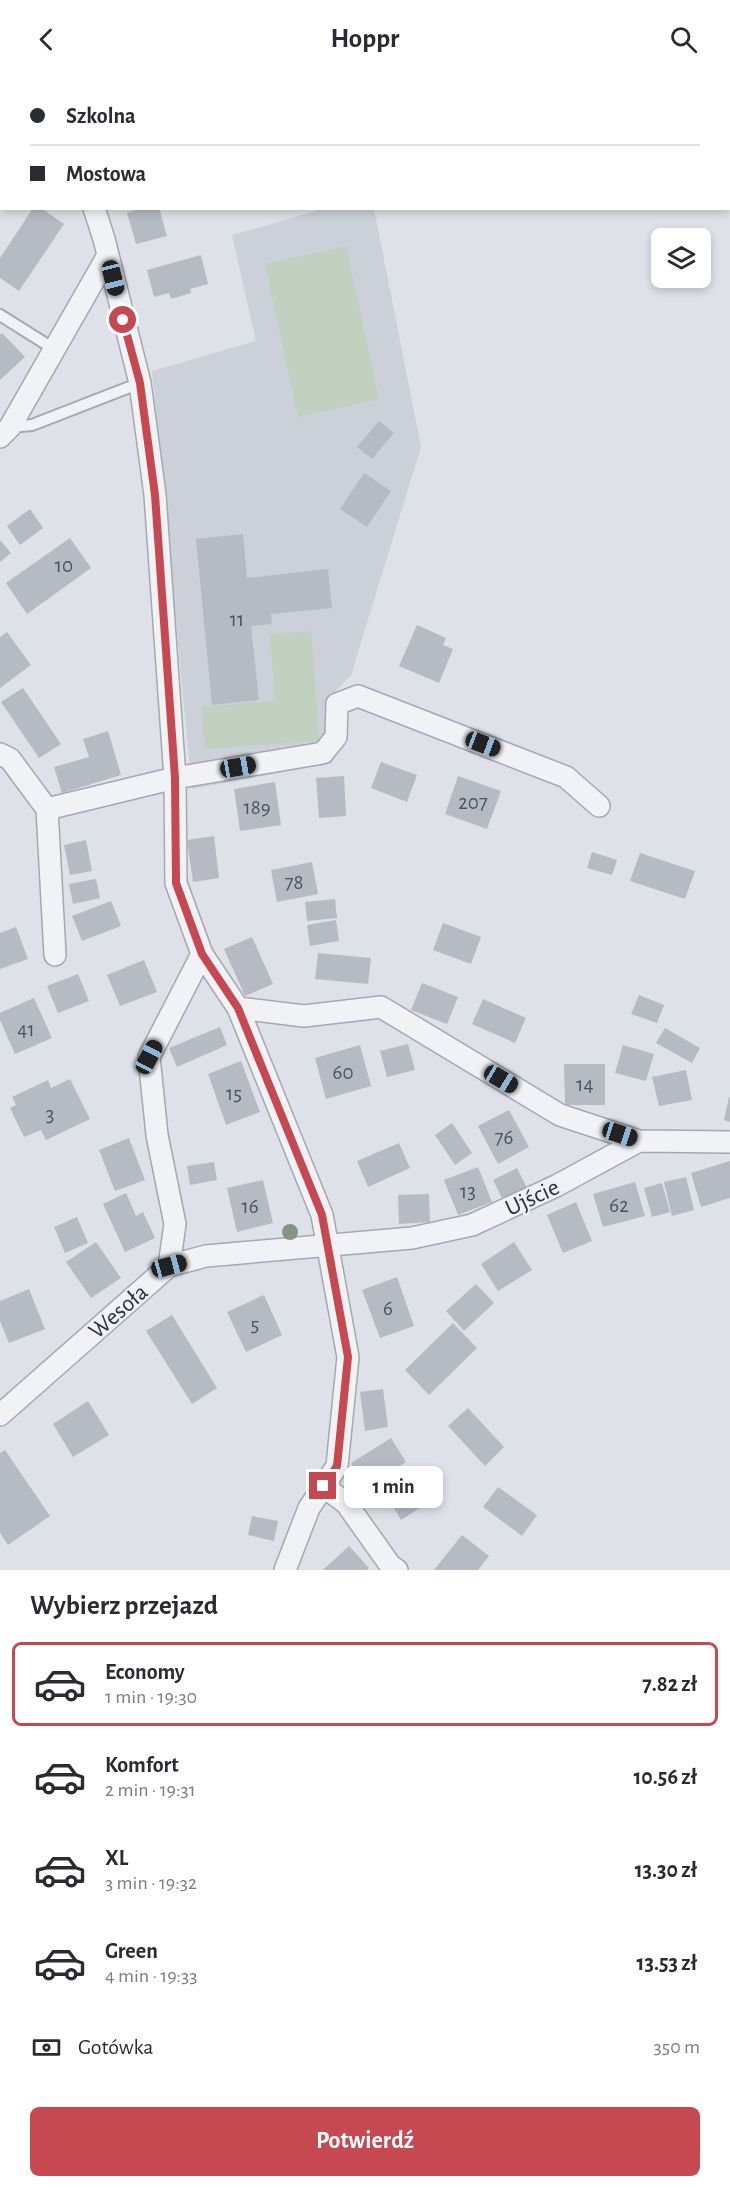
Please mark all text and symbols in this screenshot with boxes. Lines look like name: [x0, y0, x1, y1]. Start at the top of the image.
icon: back: [30, 23, 63, 56]
icon: search: [667, 23, 700, 56]
text: Hoppr: [331, 25, 399, 52]
text: Szkolna: [66, 105, 136, 127]
text: Mostowa: [66, 163, 146, 185]
map controls: [651, 228, 711, 288]
button: layers: [651, 228, 711, 288]
car: [100, 258, 126, 298]
route start: [109, 306, 136, 333]
house number: 10: [55, 555, 73, 576]
house number: 11: [230, 609, 244, 630]
car: [463, 729, 503, 759]
car: [219, 755, 257, 779]
house number: 207: [458, 792, 488, 813]
house number: 189: [243, 797, 271, 818]
house number: 78: [285, 872, 303, 893]
house number: 41: [17, 1019, 35, 1040]
car: [133, 1037, 165, 1077]
house number: 60: [333, 1062, 353, 1083]
car: [481, 1062, 521, 1096]
house number: 14: [576, 1074, 594, 1095]
house number: 15: [226, 1083, 242, 1104]
house number: 3: [46, 1104, 54, 1125]
car: [600, 1120, 640, 1148]
house number: 76: [495, 1127, 513, 1148]
street label: Ujście: [502, 1175, 563, 1221]
house number: 13: [460, 1181, 476, 1202]
house number: 62: [609, 1195, 629, 1216]
house number: 16: [241, 1196, 259, 1217]
car: [149, 1253, 189, 1279]
street label: Wesoła: [85, 1280, 153, 1344]
house number: 6: [383, 1298, 393, 1319]
house number: 5: [251, 1314, 259, 1335]
callout: 1 min: [344, 1465, 443, 1507]
route end: [309, 1472, 336, 1499]
text: 1 min: [372, 1477, 415, 1497]
text: Wybierz przejazd: [30, 1592, 218, 1619]
icon: car: [33, 1657, 87, 1711]
text: Economy: [105, 1661, 185, 1683]
text: 7.82 zł: [642, 1673, 697, 1695]
text: 1 min · 19:30: [105, 1687, 197, 1707]
icon: car: [33, 1750, 87, 1804]
text: Komfort: [105, 1754, 179, 1776]
text: 10.56 zł: [633, 1766, 697, 1788]
text: 2 min · 19:31: [105, 1780, 196, 1800]
icon: car: [33, 1843, 87, 1897]
text: XL: [105, 1847, 128, 1869]
text: 13.30 zł: [635, 1859, 697, 1881]
text: 3 min · 19:32: [105, 1873, 197, 1893]
icon: car: [33, 1936, 87, 1990]
text: Green: [105, 1940, 158, 1962]
text: 13.53 zł: [637, 1952, 697, 1974]
text: 4 min · 19:33: [105, 1966, 198, 1986]
icon: cash: [30, 2031, 63, 2064]
text: Gotówka: [78, 2036, 153, 2058]
text: 350 m: [654, 2037, 700, 2057]
button: Potwierdź: [30, 2107, 700, 2176]

